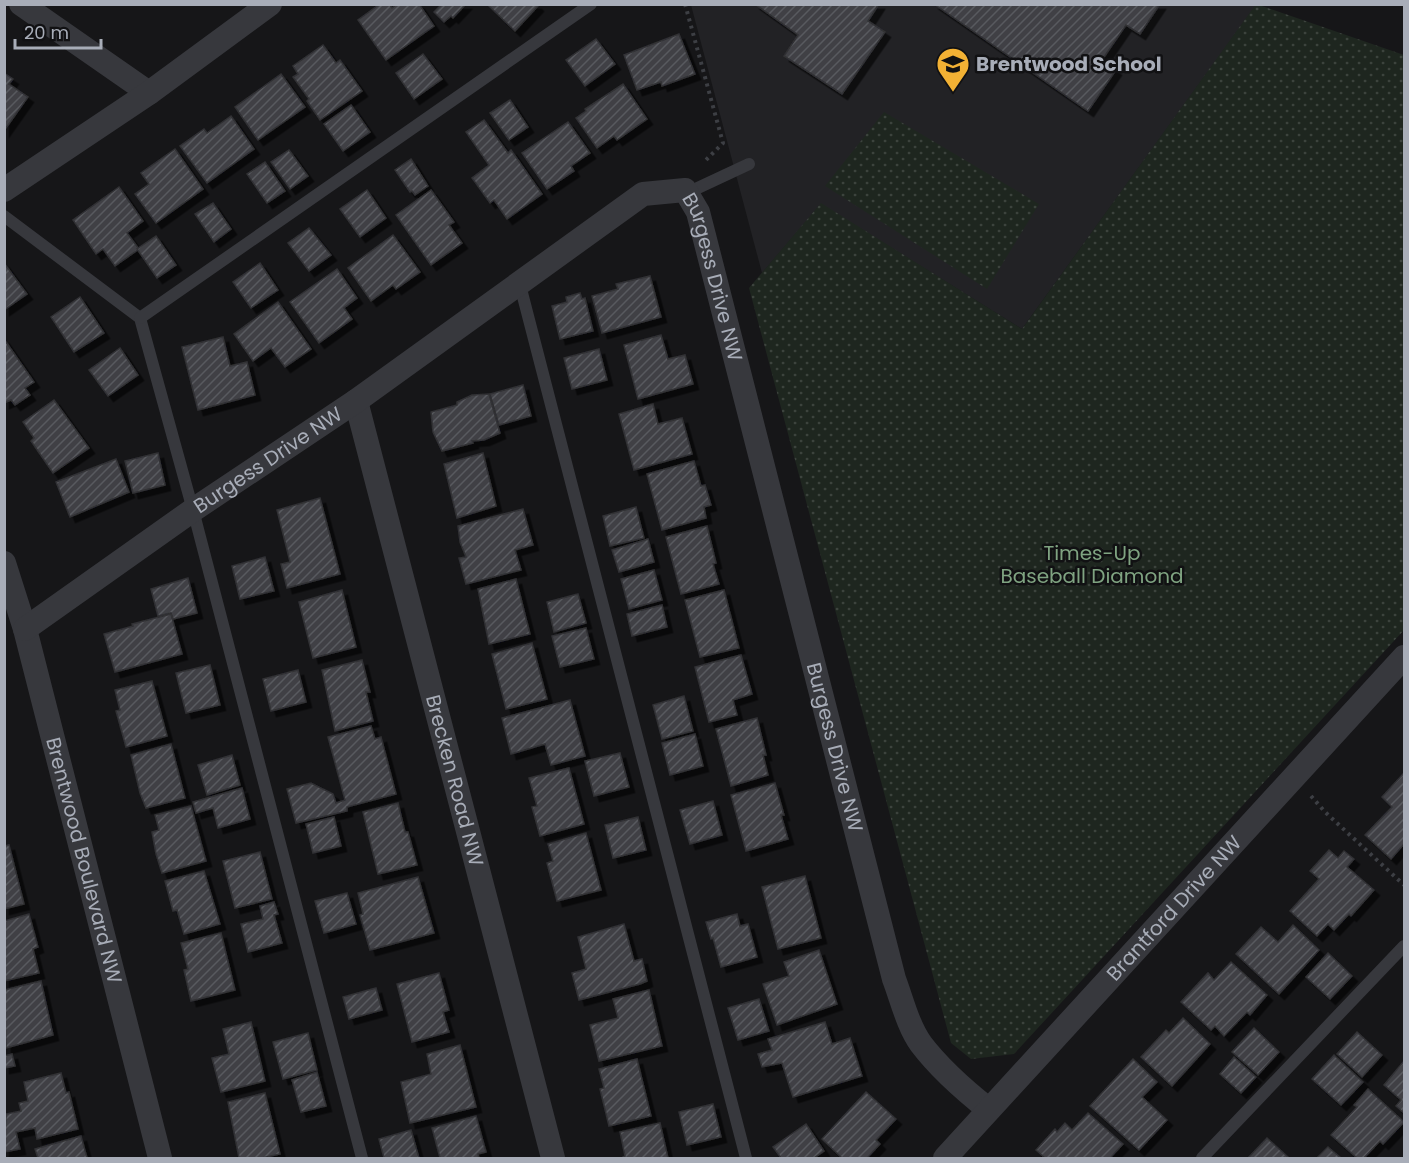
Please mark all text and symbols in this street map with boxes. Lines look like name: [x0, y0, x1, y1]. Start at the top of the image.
scale bar: [15, 12, 100, 50]
text: 20 m: [24, 20, 69, 45]
school or university icon: Brentwood School: [935, 46, 971, 93]
place label: Brentwood School: [976, 50, 1162, 78]
street label: Burgess Drive NW: [676, 187, 750, 364]
street label: Burgess Drive NW: [188, 400, 348, 520]
park label: Times-Up Baseball Diamond: [1000, 539, 1184, 590]
street label: Burgess Drive NW: [800, 660, 870, 835]
street label: Brecken Road NW: [419, 692, 491, 870]
street label: Brentwood Boulevard NW: [39, 734, 129, 987]
street label: Brantford Drive NW: [1100, 829, 1248, 987]

